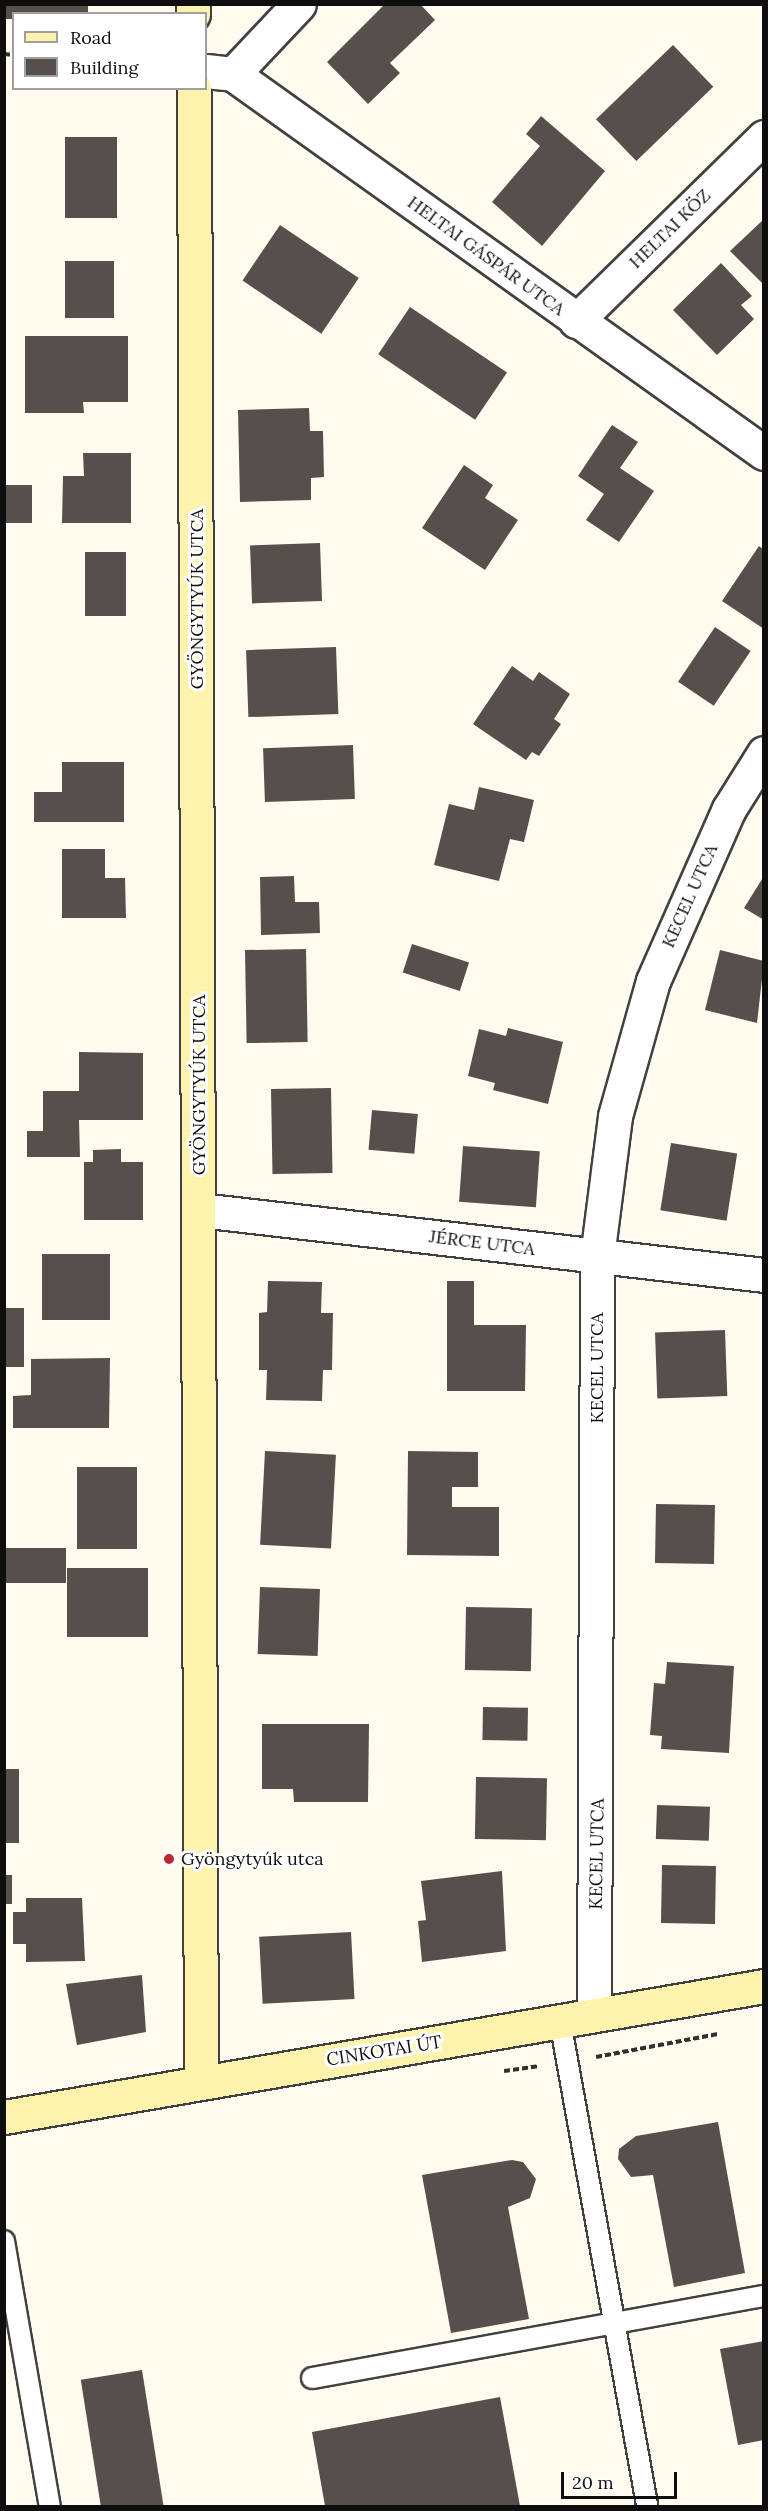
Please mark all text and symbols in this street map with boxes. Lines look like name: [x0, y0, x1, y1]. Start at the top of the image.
legend: [12, 12, 207, 90]
text: Road: [70, 26, 112, 49]
text: Building: [70, 56, 138, 79]
street label: HELTAI KÖZ: [625, 185, 715, 273]
street label: HELTAI GÁSPÁR UTCA: [403, 192, 569, 320]
street label: GYÖNGYTYÚK UTCA: [186, 509, 208, 689]
street label: KECEL UTCA: [658, 841, 722, 951]
street label: GYÖNGYTYÚK UTCA: [188, 995, 210, 1175]
street label: JÉRCE UTCA: [428, 1226, 536, 1260]
street label: KECEL UTCA: [586, 1312, 608, 1424]
street label: KECEL UTCA: [585, 1798, 609, 1910]
place label: Gyöngytyúk utca: [181, 1848, 324, 1870]
marker: Gyöngytyúk utca: [162, 1852, 176, 1866]
street label: CINKOTAI ÚT: [325, 2031, 443, 2071]
scale bar: [564, 2460, 680, 2498]
text: 20 m: [572, 2471, 614, 2494]

